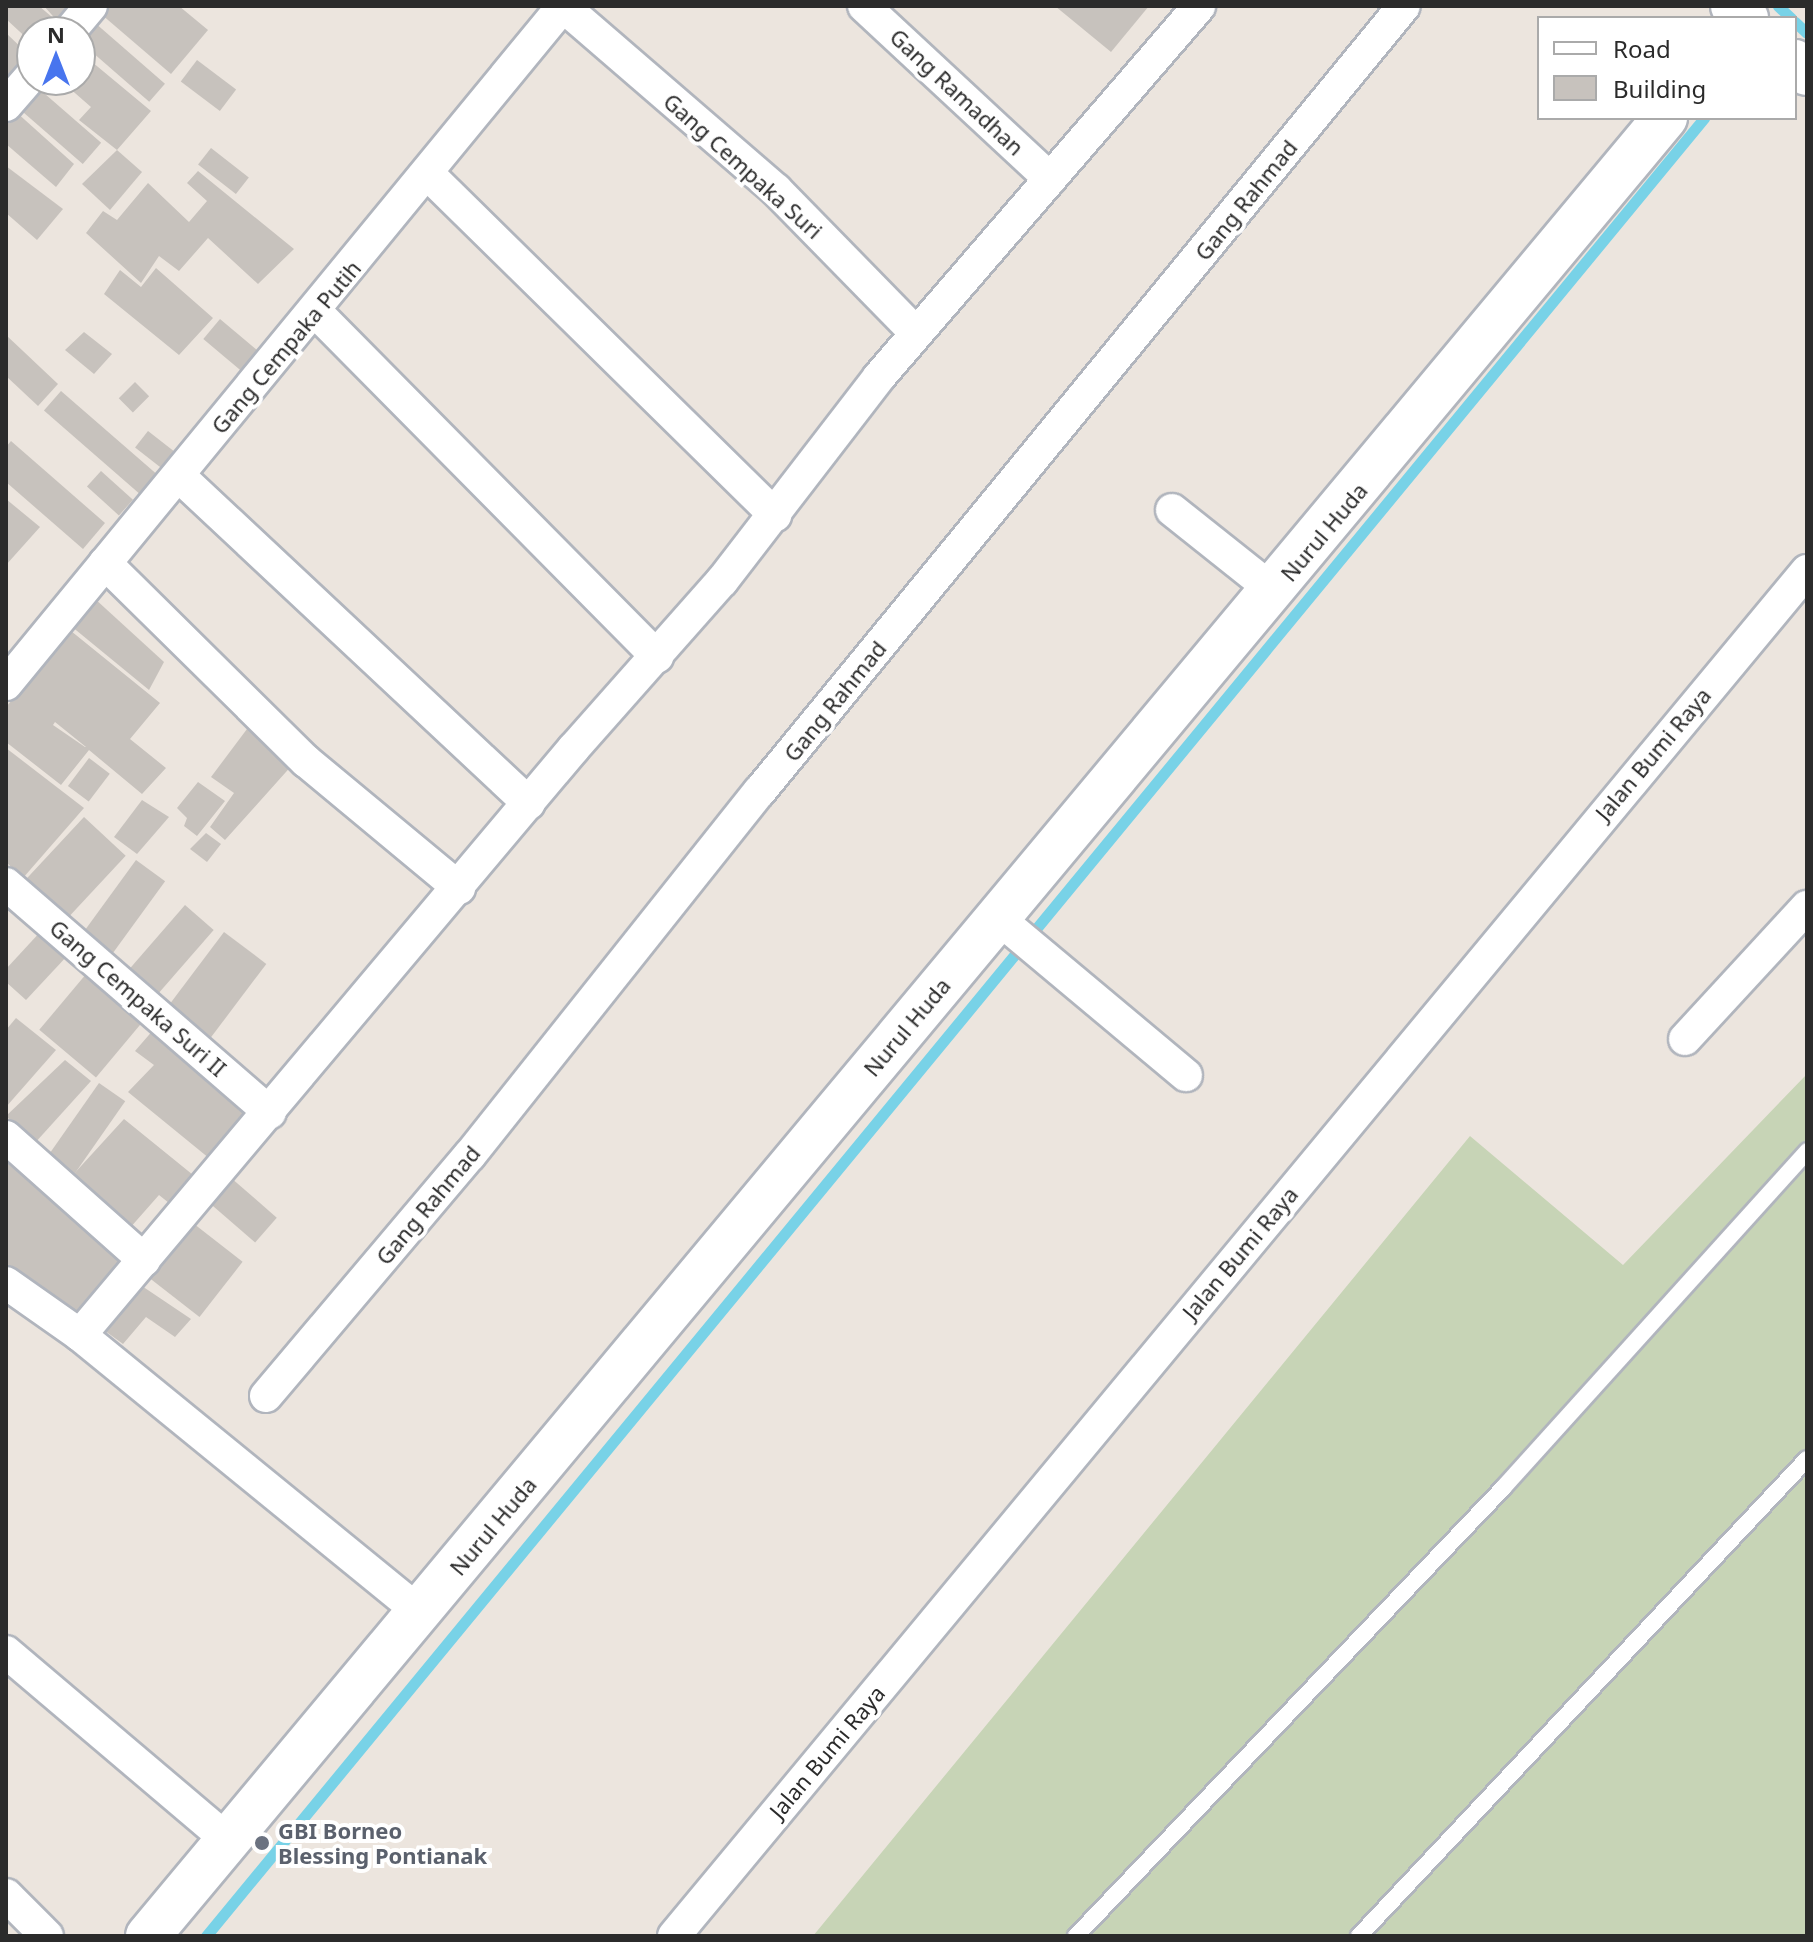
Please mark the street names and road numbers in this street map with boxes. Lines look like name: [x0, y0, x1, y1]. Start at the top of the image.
street label: Gang Ramadhan: [885, 23, 1029, 161]
street label: Gang Cempaka Suri: [658, 88, 828, 244]
street label: Gang Rahmad: [1189, 134, 1303, 266]
street label: Gang Cempaka Putih: [206, 255, 366, 439]
street label: Nurul Huda: [1275, 477, 1373, 587]
street label: Gang Rahmad: [778, 635, 892, 767]
street label: Jalan Bumi Raya: [1590, 682, 1716, 826]
street label: Gang Cempaka Suri II: [44, 914, 232, 1082]
street label: Nurul Huda: [858, 972, 956, 1082]
street label: Gang Rahmad: [371, 1140, 485, 1270]
street label: Jalan Bumi Raya: [1177, 1181, 1303, 1325]
street label: Nurul Huda: [444, 1471, 542, 1581]
street label: Jalan Bumi Raya: [764, 1680, 890, 1824]

